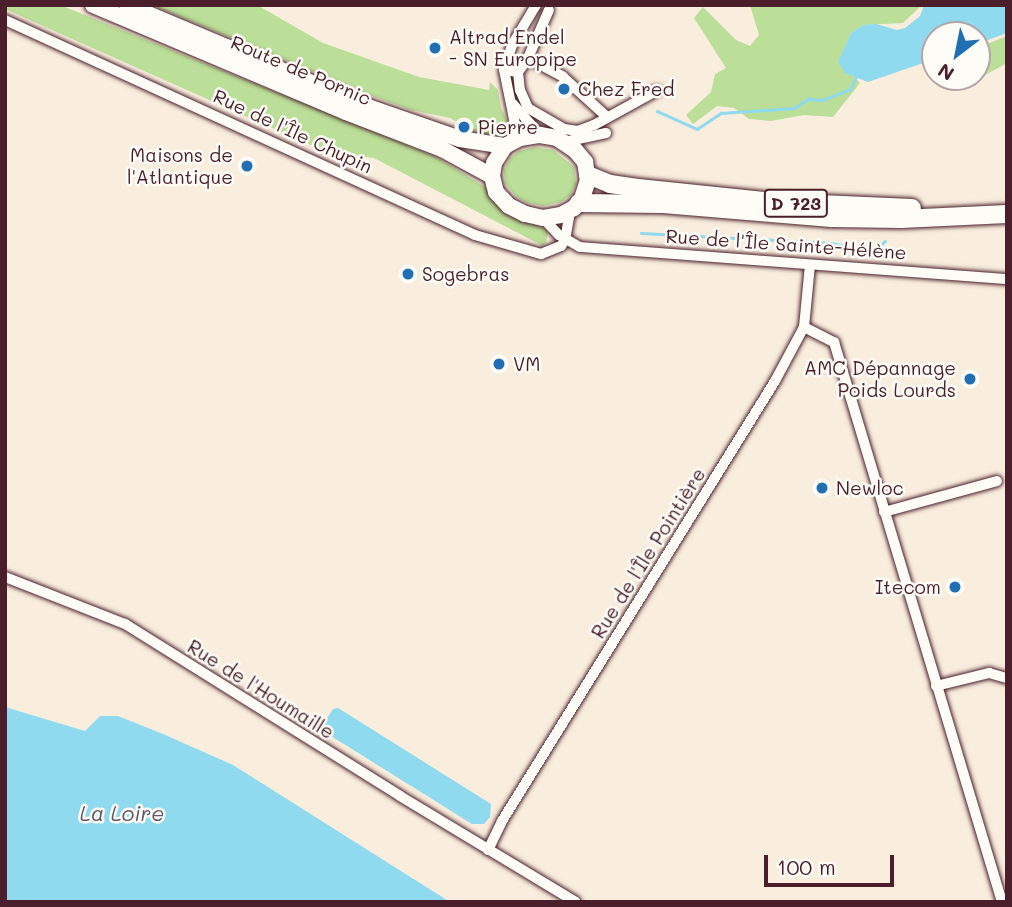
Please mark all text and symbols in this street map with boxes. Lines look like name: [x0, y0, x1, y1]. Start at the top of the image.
north arrow: [921, 21, 991, 91]
place label: Altrad Endel - SN Europipe: [449, 26, 577, 70]
street label: Route de Pornic: [228, 30, 374, 110]
marker: Altrad Endel - SN Europipe: [427, 40, 443, 56]
text: N: [933, 58, 958, 87]
place label: Chez Fred: [578, 78, 675, 100]
marker: Chez Fred: [556, 81, 572, 97]
street label: Rue de l'Île Chupin: [210, 84, 376, 178]
place label: Pierre: [478, 116, 538, 138]
marker: Pierre: [456, 119, 472, 135]
place label: Maisons de l'Atlantique: [127, 144, 233, 188]
marker: Maisons de l'Atlantique: [239, 158, 255, 174]
road number: D 723: [763, 188, 829, 218]
street label: Rue de l'Île Sainte-Hélène: [665, 224, 907, 264]
place label: Sogebras: [422, 263, 509, 285]
marker: Sogebras: [400, 266, 416, 282]
place label: VM: [513, 353, 540, 375]
marker: VM: [491, 356, 507, 372]
place label: AMC Dépannage Poids Lourds: [804, 357, 956, 401]
marker: AMC Dépannage Poids Lourds: [962, 371, 978, 387]
street label: Rue de l'Île Pointière: [586, 464, 710, 642]
place label: Newloc: [836, 477, 904, 499]
marker: Newloc: [814, 480, 830, 496]
place label: Itecom: [875, 576, 941, 598]
marker: Itecom: [947, 579, 963, 595]
street label: Rue de l'Houmaille: [183, 635, 339, 743]
water label: La Loire: [80, 800, 164, 826]
scale bar: [767, 841, 897, 885]
text: 100 m: [777, 853, 836, 880]

